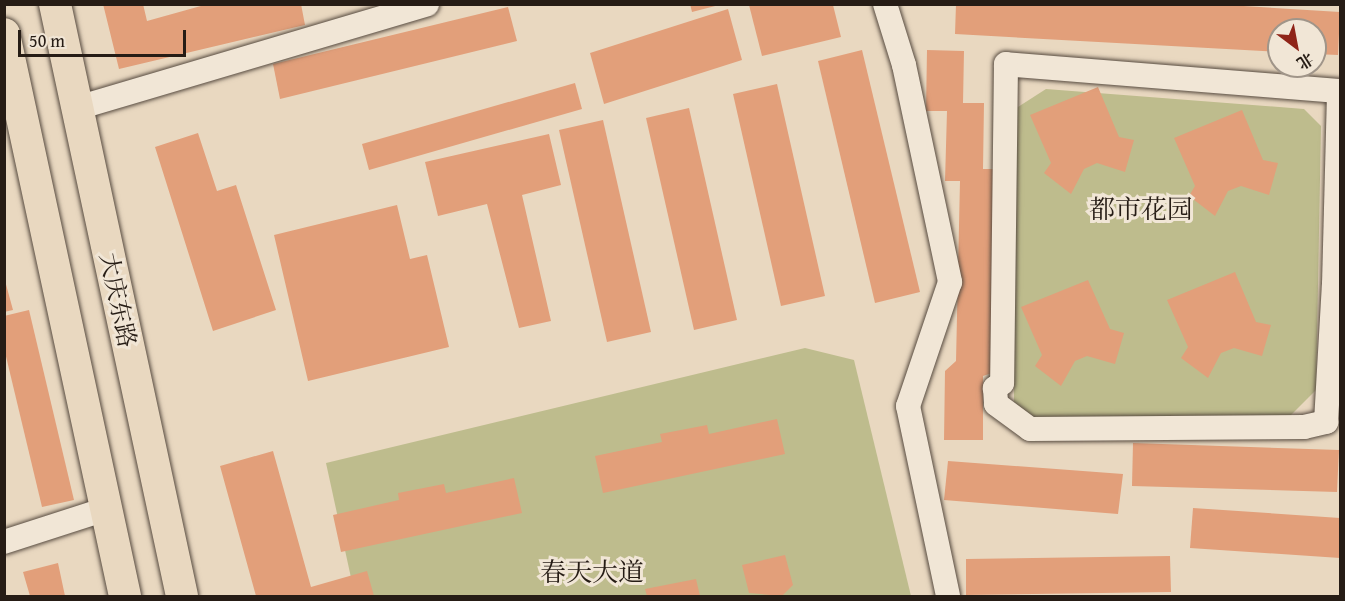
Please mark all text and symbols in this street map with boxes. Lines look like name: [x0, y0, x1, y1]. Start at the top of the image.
scale bar: [21, 18, 189, 56]
north arrow: [1267, 18, 1327, 78]
text: 50 m: [29, 27, 65, 54]
text: 北: [1292, 47, 1319, 76]
district label: 都市花园: [1089, 193, 1193, 225]
street label: 大庆东路: [94, 250, 142, 350]
district label: 春天大道: [540, 556, 644, 588]

